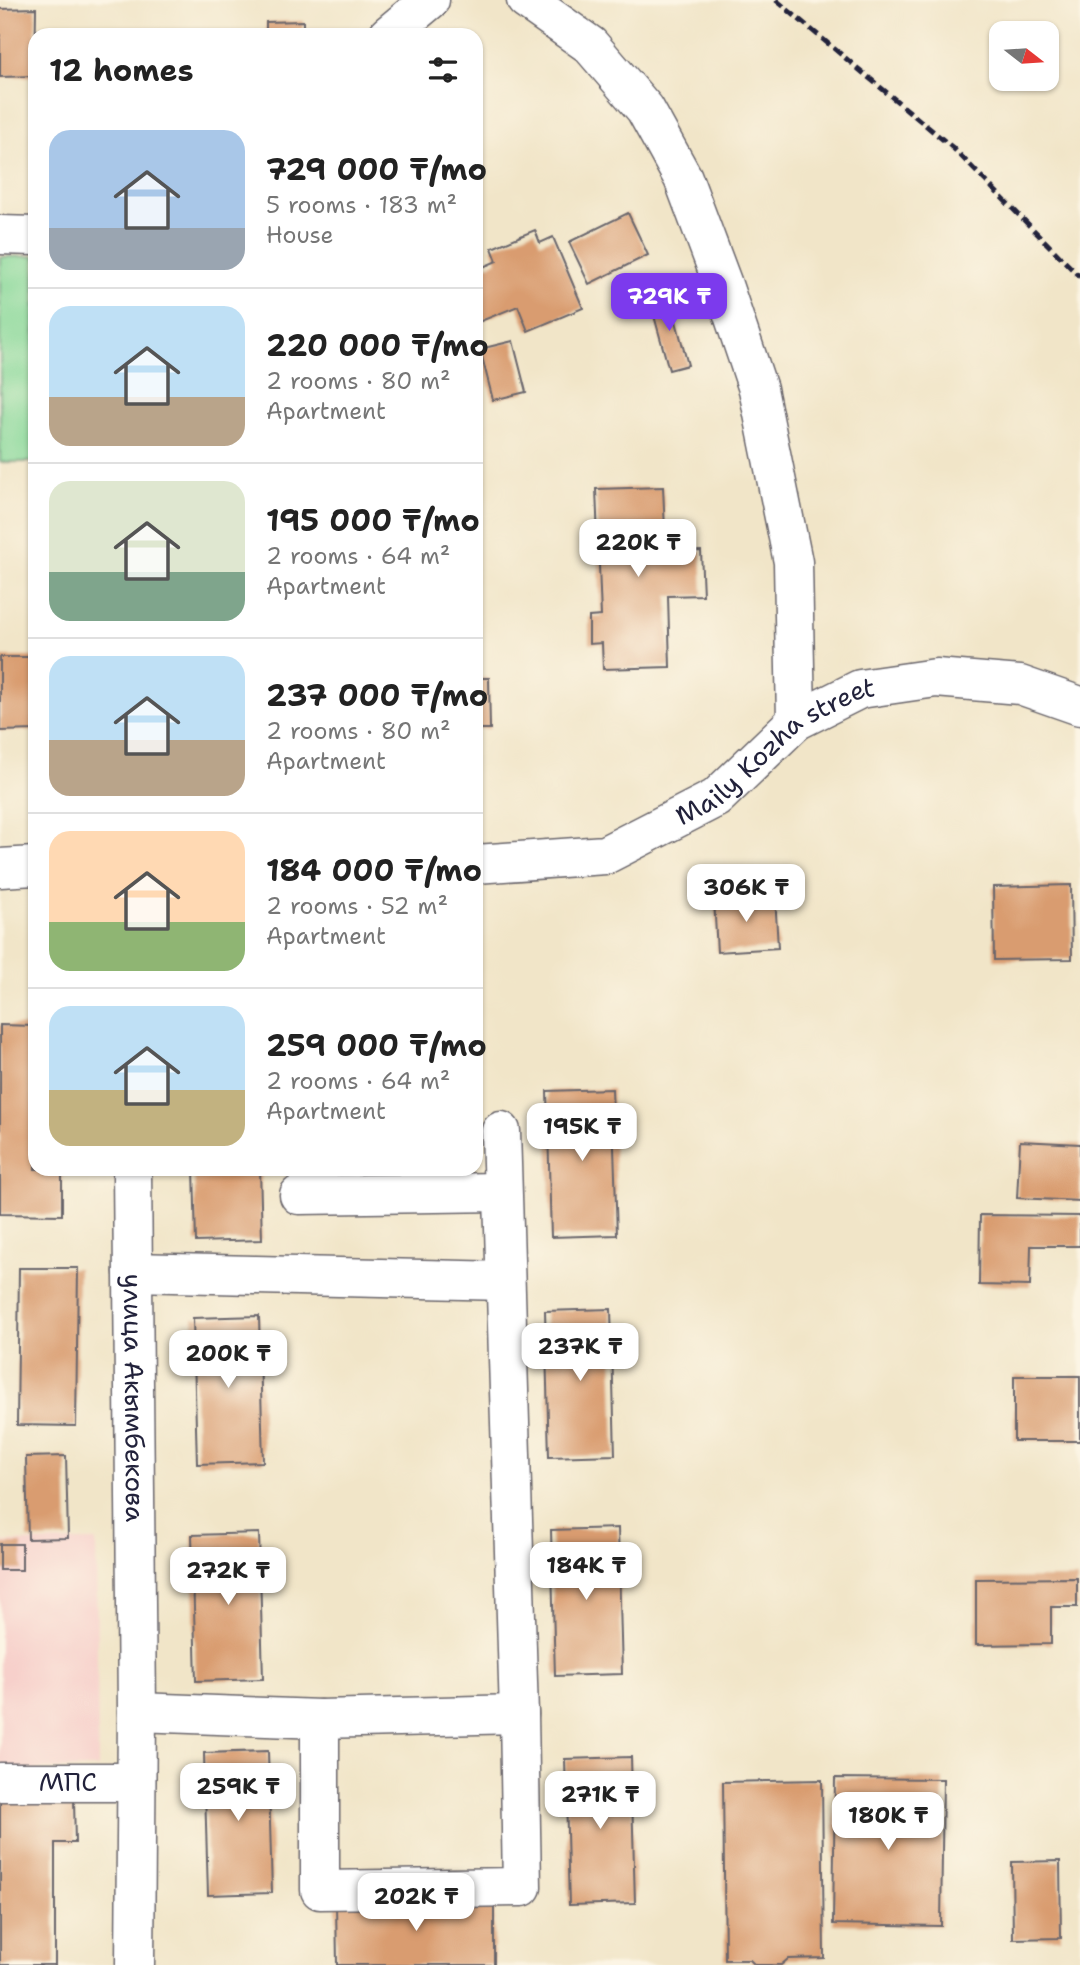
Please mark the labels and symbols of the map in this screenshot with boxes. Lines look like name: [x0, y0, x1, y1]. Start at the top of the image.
north arrow: [989, 21, 1059, 91]
pin: 729K ₸: [612, 274, 726, 333]
pin: 220K ₸: [581, 520, 695, 579]
street label: Maily Kozha street: [669, 669, 877, 833]
pin: 306K ₸: [689, 864, 803, 924]
pin: 195K ₸: [525, 1104, 639, 1163]
street label: улица Акымбекова: [116, 1274, 153, 1522]
pin: 237K ₸: [523, 1324, 637, 1383]
pin: 200K ₸: [171, 1330, 285, 1390]
pin: 184K ₸: [529, 1542, 643, 1602]
pin: 272K ₸: [171, 1548, 285, 1607]
street label: МПС: [39, 1764, 97, 1799]
pin: 259K ₸: [181, 1764, 295, 1823]
pin: 271K ₸: [543, 1772, 657, 1831]
pin: 180K ₸: [831, 1792, 945, 1852]
pin: 202K ₸: [359, 1874, 473, 1933]

